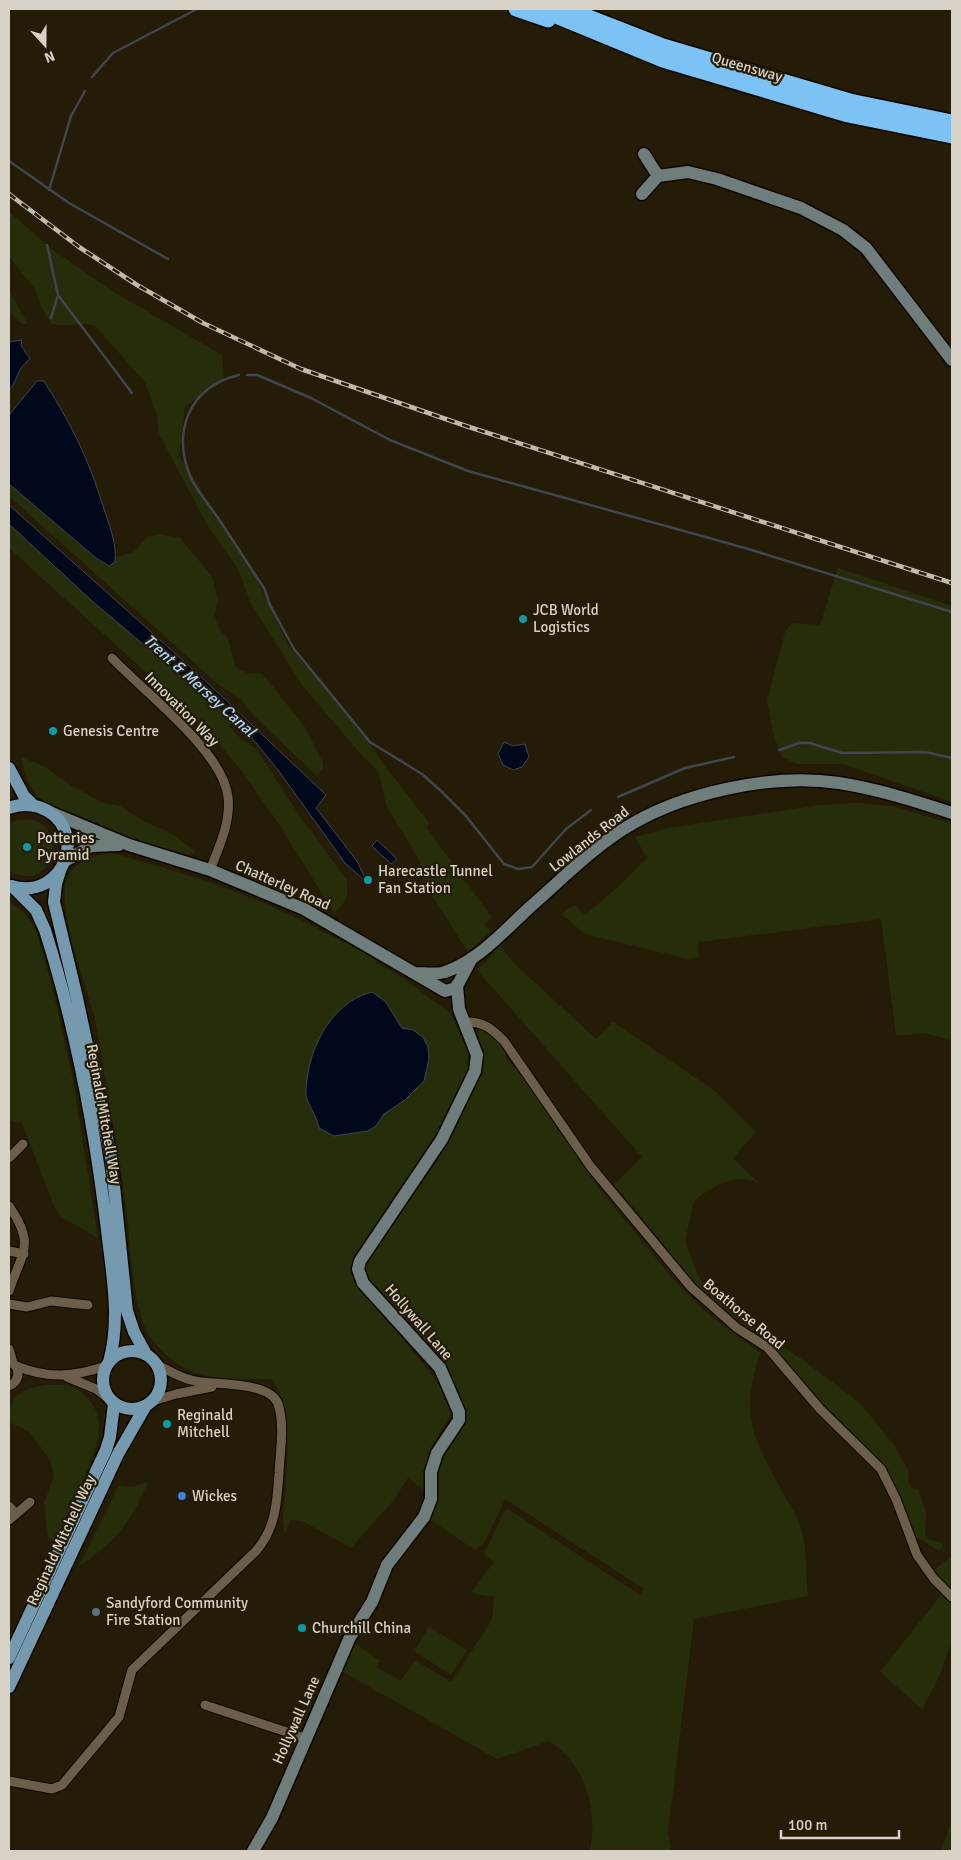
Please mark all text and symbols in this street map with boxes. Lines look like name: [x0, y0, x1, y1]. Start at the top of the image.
north arrow: [20, 20, 70, 70]
text: N: [42, 47, 57, 66]
street label: Queensway: [710, 48, 784, 86]
place label: JCB World Logistics: [533, 601, 599, 636]
marker: JCB World Logistics: [517, 613, 529, 625]
water label: Trent & Mersey Canal: [139, 630, 260, 742]
street label: Innovation Way: [141, 668, 223, 750]
place label: Genesis Centre: [63, 722, 159, 740]
marker: Genesis Centre: [47, 725, 59, 737]
street label: Lowlands Road: [546, 802, 632, 876]
place label: Potteries Pyramid: [37, 829, 95, 864]
marker: Potteries Pyramid: [21, 841, 33, 853]
street label: Chatterley Road: [233, 856, 333, 914]
place label: Harecastle Tunnel Fan Station: [378, 862, 493, 897]
marker: Harecastle Tunnel Fan Station: [362, 874, 374, 886]
street label: Reginald Mitchell Way: [83, 1042, 125, 1186]
street label: Boathorse Road: [700, 1275, 788, 1353]
street label: Hollywall Lane: [381, 1280, 457, 1364]
place label: Reginald Mitchell: [177, 1406, 233, 1441]
marker: Reginald Mitchell: [161, 1418, 173, 1430]
street label: Reginald Mitchell Way: [23, 1472, 99, 1608]
place label: Wickes: [192, 1487, 238, 1505]
marker: Wickes: [176, 1490, 188, 1502]
place label: Sandyford Community Fire Station: [106, 1594, 248, 1629]
marker: Sandyford Community Fire Station: [90, 1606, 102, 1618]
place label: Churchill China: [312, 1619, 411, 1637]
marker: Churchill China: [296, 1622, 308, 1634]
street label: Hollywall Lane: [269, 1673, 323, 1767]
scale bar: [781, 1808, 898, 1840]
text: 100 m: [788, 1816, 828, 1834]

